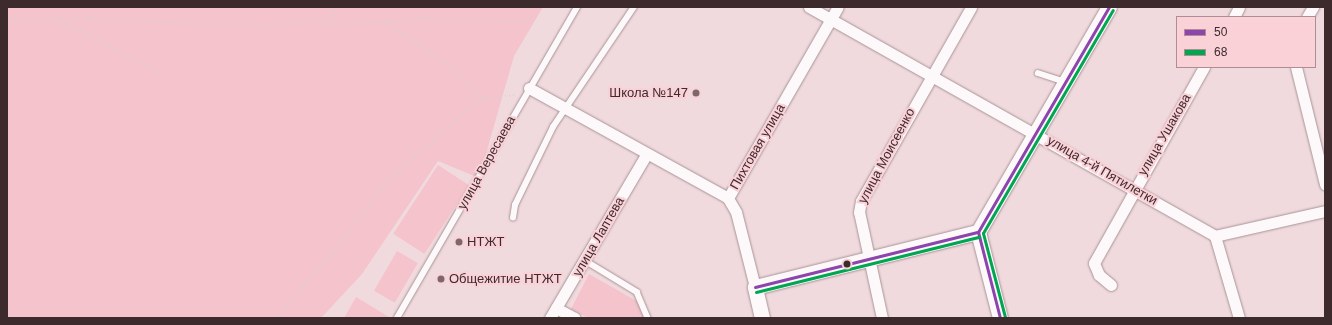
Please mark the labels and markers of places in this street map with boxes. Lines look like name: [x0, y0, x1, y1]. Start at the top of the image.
place label: Школа №147: [609, 85, 688, 101]
marker: Школа №147: [691, 88, 701, 98]
place label: НТЖТ: [467, 234, 505, 250]
marker: НТЖТ: [454, 237, 464, 247]
unlabelled marker: [842, 259, 852, 269]
place label: Общежитие НТЖТ: [449, 271, 562, 287]
marker: Общежитие НТЖТ: [436, 274, 446, 284]

